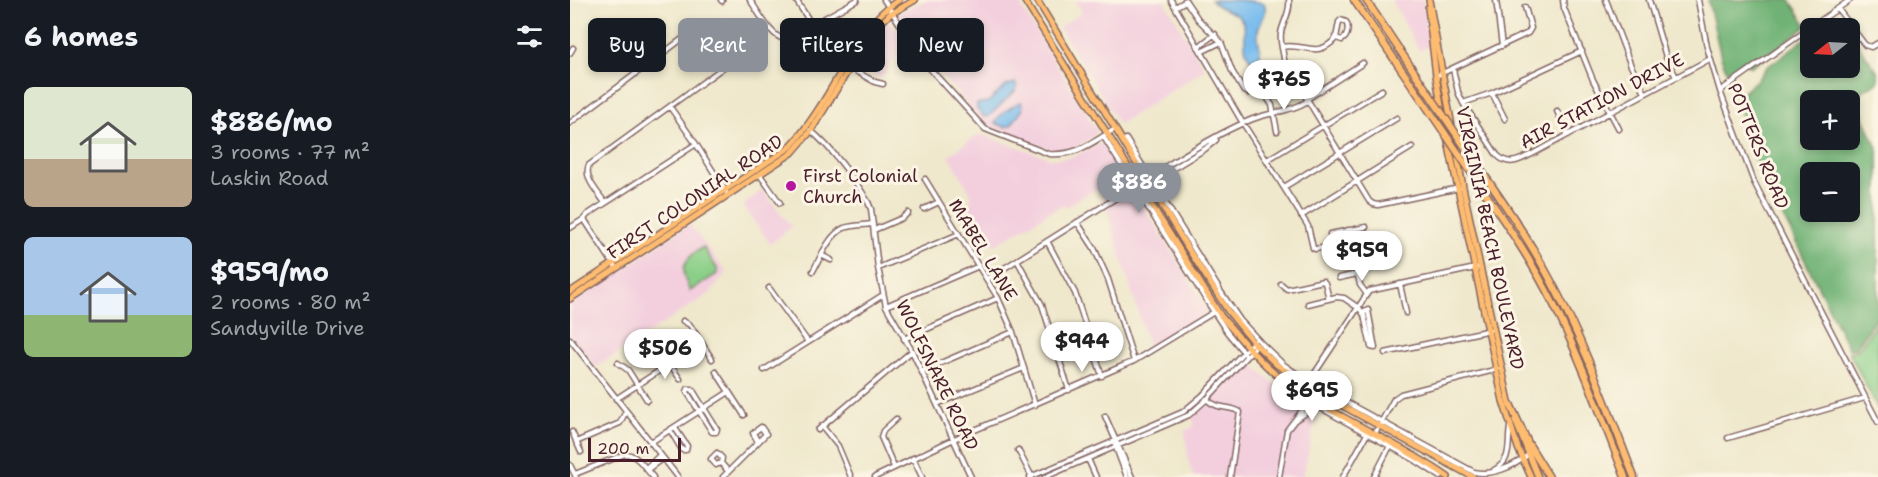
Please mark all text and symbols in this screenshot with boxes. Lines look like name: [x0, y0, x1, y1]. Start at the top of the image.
chip: Buy: [588, 18, 666, 72]
chip: Rent: [678, 18, 768, 72]
chip: Filters: [780, 18, 885, 72]
chip: New: [897, 18, 984, 72]
north arrow: [1800, 18, 1860, 78]
map controls: [1800, 18, 1860, 222]
text: 6 homes: [24, 19, 138, 54]
icon: filters: [513, 20, 546, 53]
street label: AIR STATION DRIVE: [1516, 48, 1688, 154]
pin: $765: [1248, 60, 1320, 111]
text: $765: [1257, 66, 1311, 92]
street label: POTTERS ROAD: [1722, 80, 1794, 213]
button: +: [1800, 90, 1860, 150]
text: $886/mo: [210, 104, 333, 139]
street label: VIRGINIA BEACH BOULEVARD: [1450, 104, 1530, 372]
icon: home: [72, 111, 144, 183]
street label: FIRST COLONIAL ROAD: [602, 129, 788, 265]
text: 3 rooms · 77 m²: [210, 139, 370, 165]
button: −: [1800, 162, 1860, 222]
pin: $886: [1103, 163, 1175, 214]
place label: First Colonial Church: [803, 164, 918, 209]
text: Laskin Road: [210, 165, 328, 191]
text: $886: [1111, 169, 1167, 195]
marker: First Colonial Church: [784, 179, 798, 193]
street label: MABEL LANE: [943, 194, 1023, 306]
pin: $959: [1326, 231, 1398, 282]
text: $959: [1335, 237, 1389, 263]
text: $959/mo: [210, 254, 329, 289]
icon: home: [72, 261, 144, 333]
text: 2 rooms · 80 m²: [210, 289, 371, 315]
street label: WOLFSNARE ROAD: [890, 296, 984, 454]
text: Sandyville Drive: [210, 315, 365, 341]
pin: $944: [1046, 322, 1118, 373]
text: $944: [1055, 328, 1109, 354]
pin: $506: [629, 329, 701, 380]
text: $506: [638, 335, 692, 361]
pin: $695: [1276, 371, 1348, 422]
text: $695: [1285, 377, 1339, 403]
scale bar: [588, 435, 681, 462]
text: 200 m: [597, 438, 649, 459]

